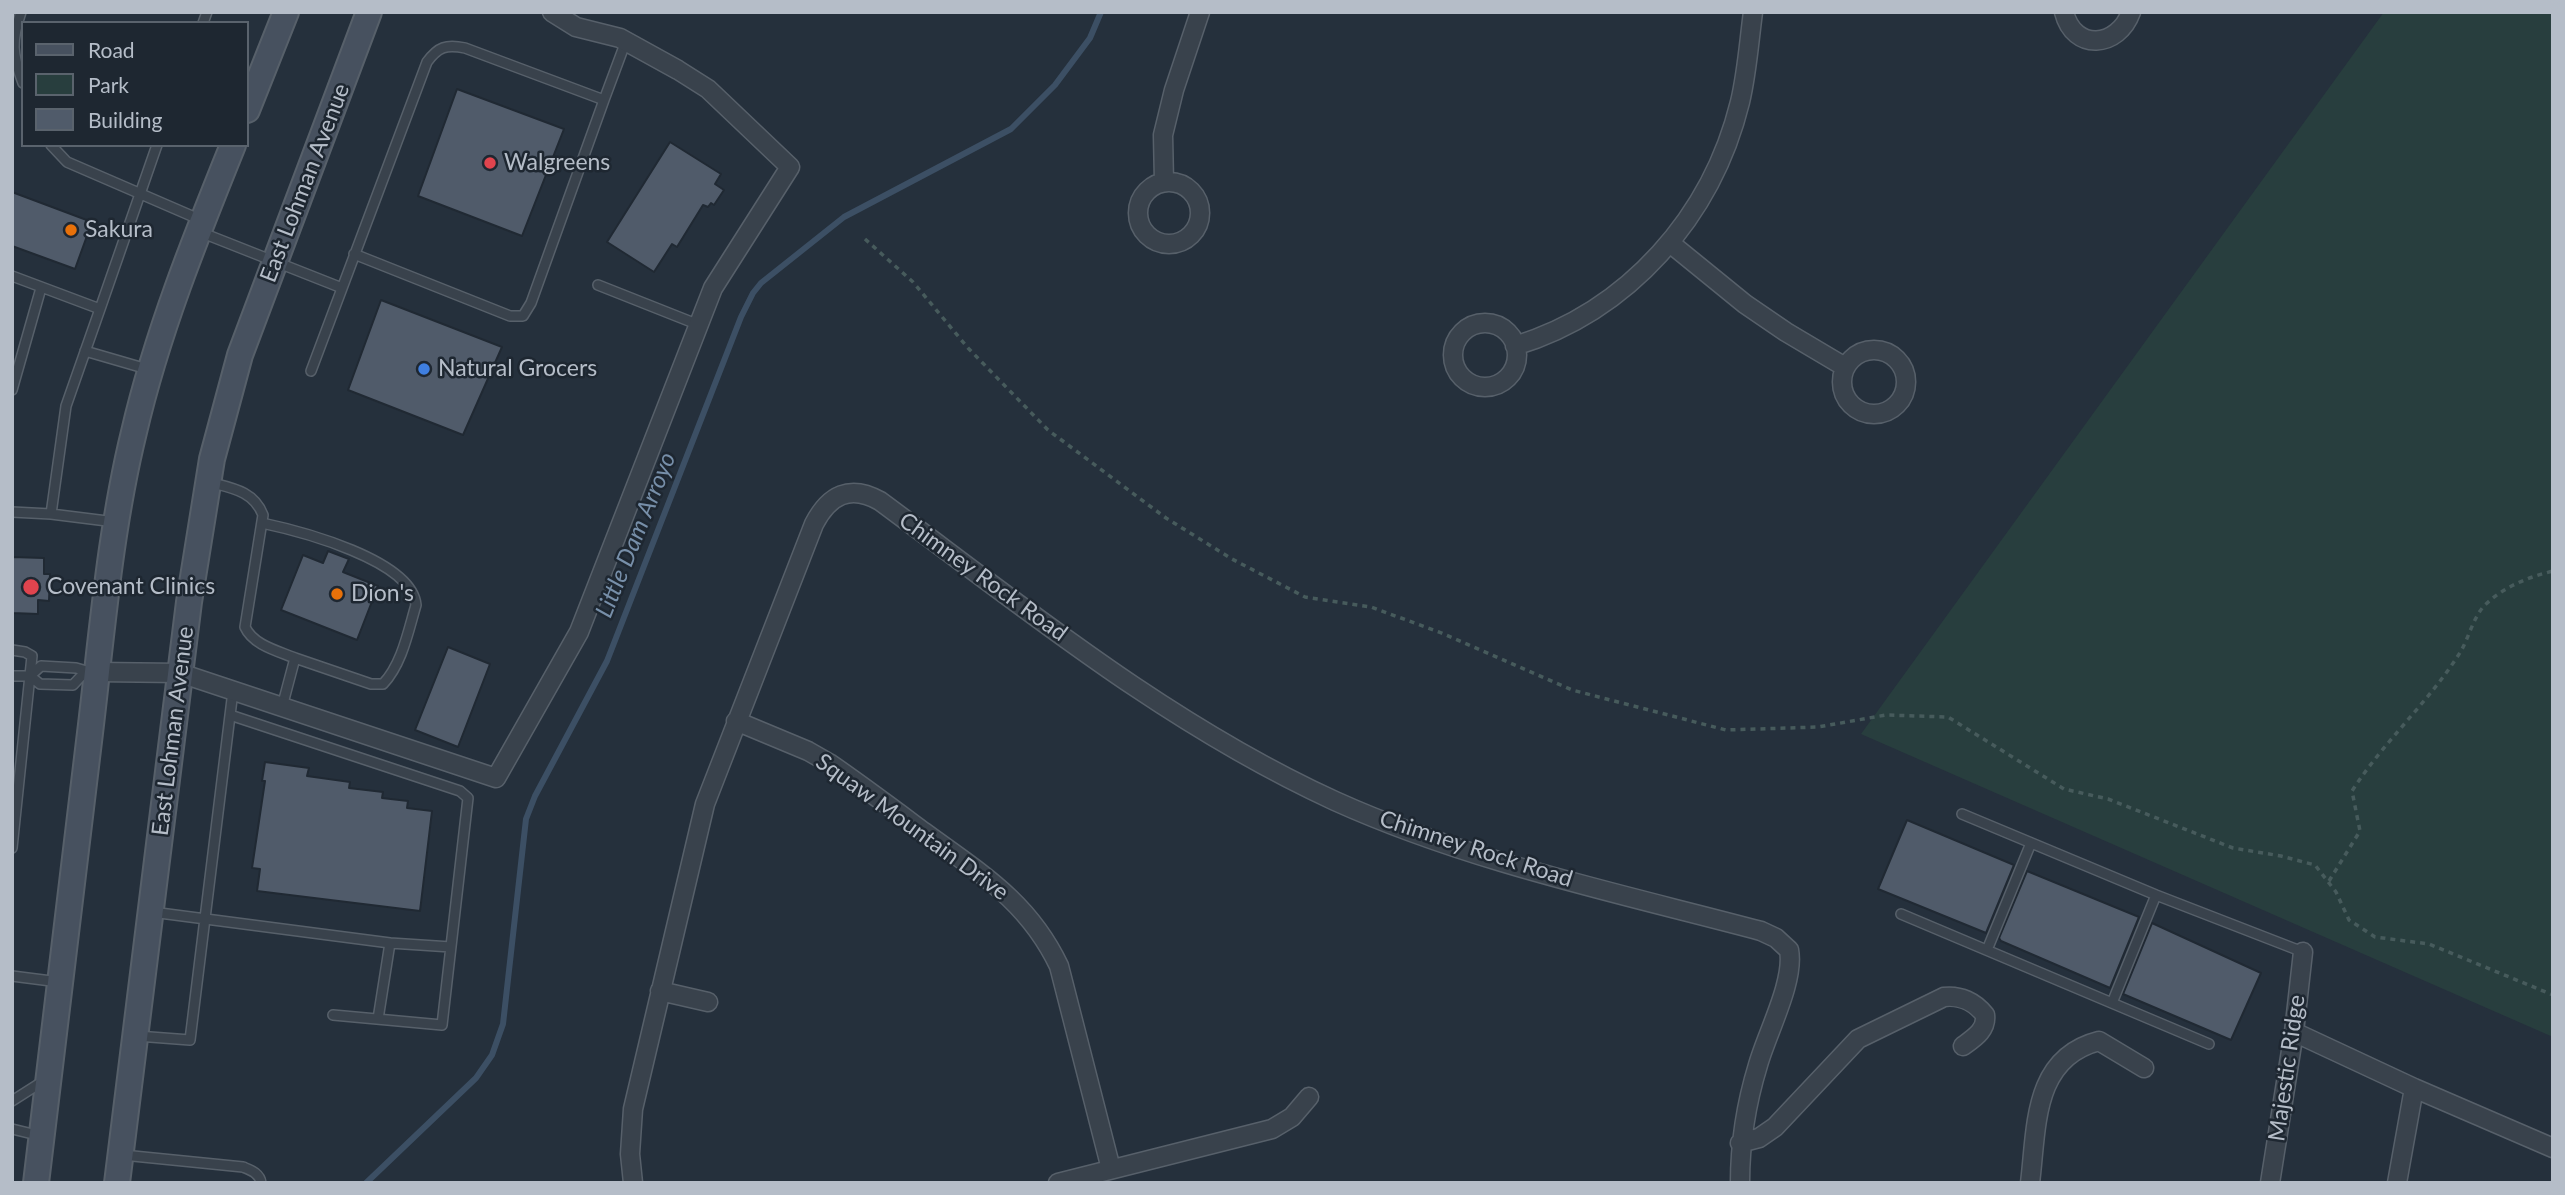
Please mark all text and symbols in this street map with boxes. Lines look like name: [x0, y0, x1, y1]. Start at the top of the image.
legend: [21, 21, 248, 147]
text: Road: [88, 37, 135, 62]
text: Park: [88, 72, 129, 97]
street label: East Lohman Avenue: [254, 80, 356, 286]
text: Building: [88, 107, 163, 132]
place label: Walgreens: [504, 149, 610, 177]
marker: Walgreens: [482, 155, 498, 171]
place label: Sakura: [85, 216, 153, 244]
marker: Sakura: [63, 222, 79, 238]
place label: Natural Grocers: [438, 355, 597, 383]
marker: Natural Grocers: [416, 361, 432, 377]
water label: Little Dam Arroyo: [590, 448, 682, 622]
street label: Chimney Rock Road: [893, 507, 1073, 647]
place label: Covenant Clinics: [47, 573, 215, 601]
marker: Covenant Clinics: [21, 577, 41, 597]
place label: Dion's: [351, 580, 414, 608]
marker: Dion's: [329, 586, 345, 602]
street label: East Lohman Avenue: [146, 625, 200, 837]
street label: Squaw Mountain Drive: [810, 748, 1014, 906]
street label: Chimney Rock Road: [1376, 805, 1576, 893]
street label: Majestic Ridge: [2263, 993, 2311, 1143]

